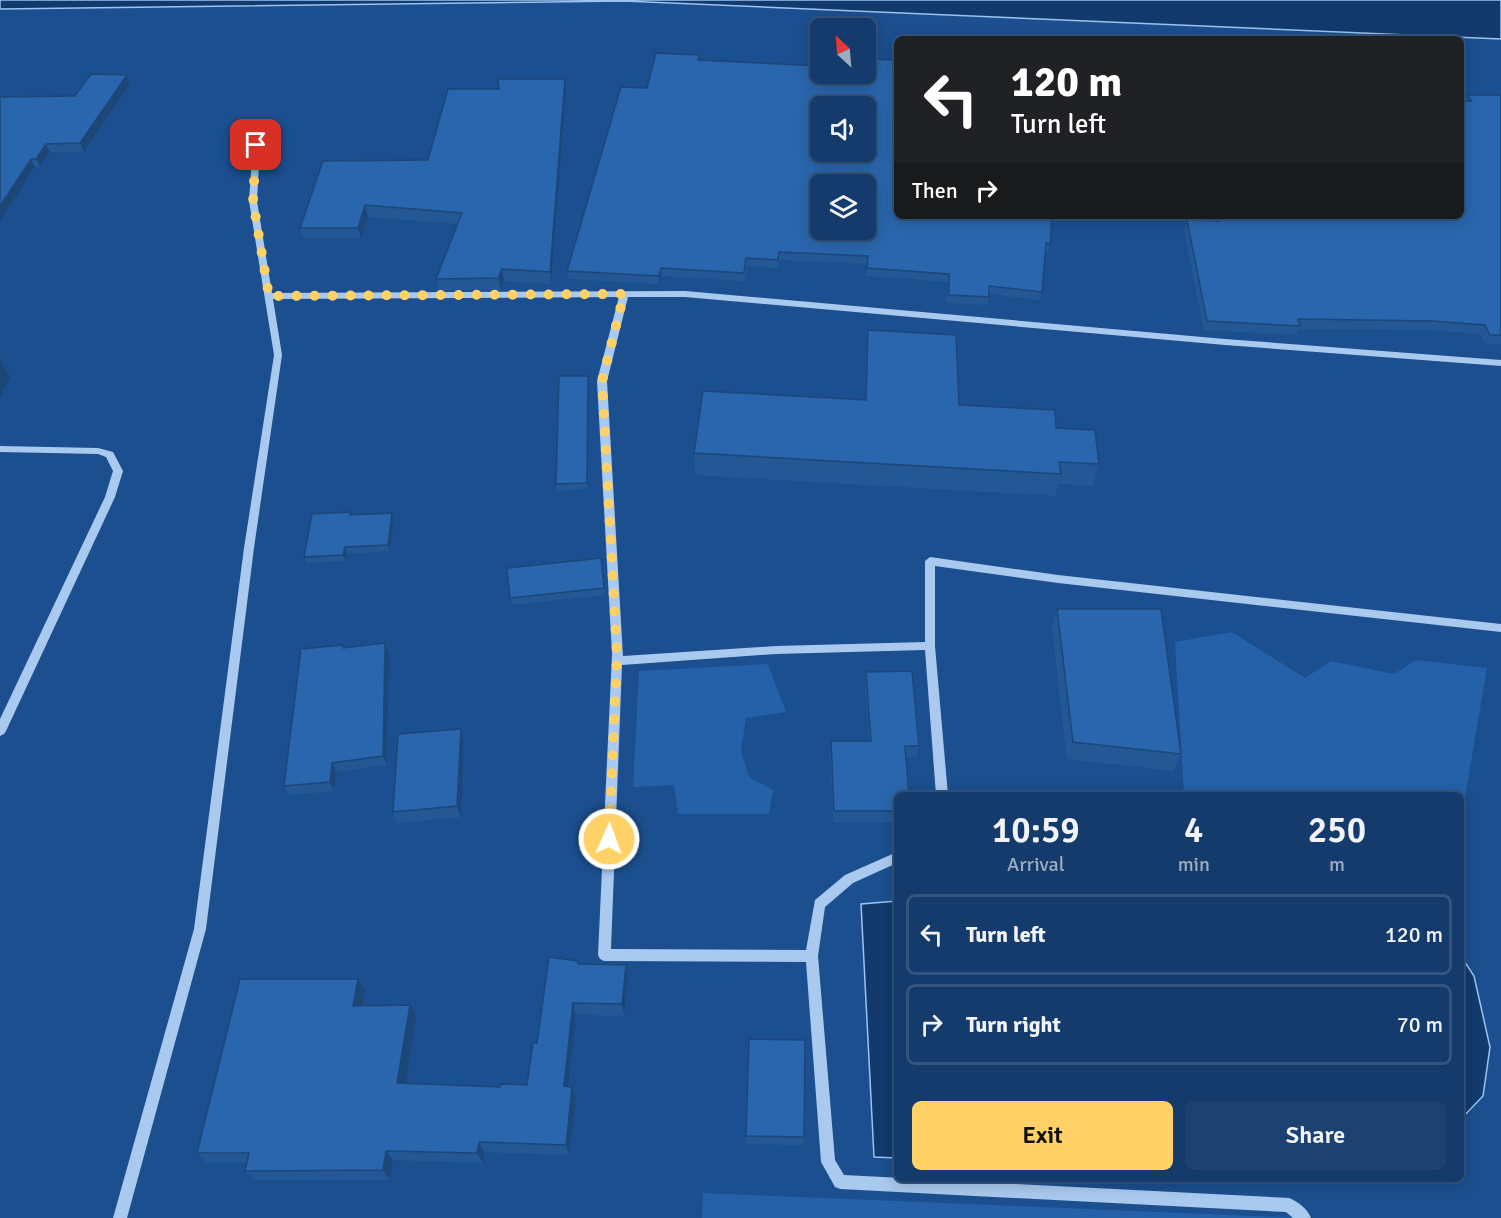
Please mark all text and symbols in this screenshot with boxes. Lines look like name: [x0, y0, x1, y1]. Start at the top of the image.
north arrow: [810, 18, 876, 84]
map controls: [810, 18, 876, 240]
text: 120 m: [1011, 57, 1122, 108]
icon: left: [912, 60, 990, 138]
button: sound: [810, 96, 876, 162]
text: Turn left: [1011, 108, 1106, 141]
pin: [230, 119, 281, 170]
icon: arrive: [239, 128, 272, 161]
button: layers: [810, 174, 876, 240]
icon: right: [970, 174, 1003, 207]
text: Then: [912, 177, 958, 204]
position arrow: [577, 807, 641, 871]
text: 10:59: [992, 808, 1080, 853]
text: 4: [1184, 808, 1204, 853]
text: 250: [1308, 808, 1366, 853]
text: Arrival: [1007, 852, 1065, 877]
text: min: [1178, 852, 1210, 877]
text: m: [1329, 852, 1345, 877]
icon: left: [915, 918, 948, 951]
text: Turn left: [966, 921, 1046, 948]
text: 120 m: [1385, 921, 1443, 948]
icon: right: [915, 1008, 948, 1041]
text: Turn right: [966, 1011, 1061, 1038]
text: 70 m: [1397, 1011, 1443, 1038]
button: Exit: [912, 1101, 1173, 1170]
button: Share: [1185, 1101, 1446, 1170]

